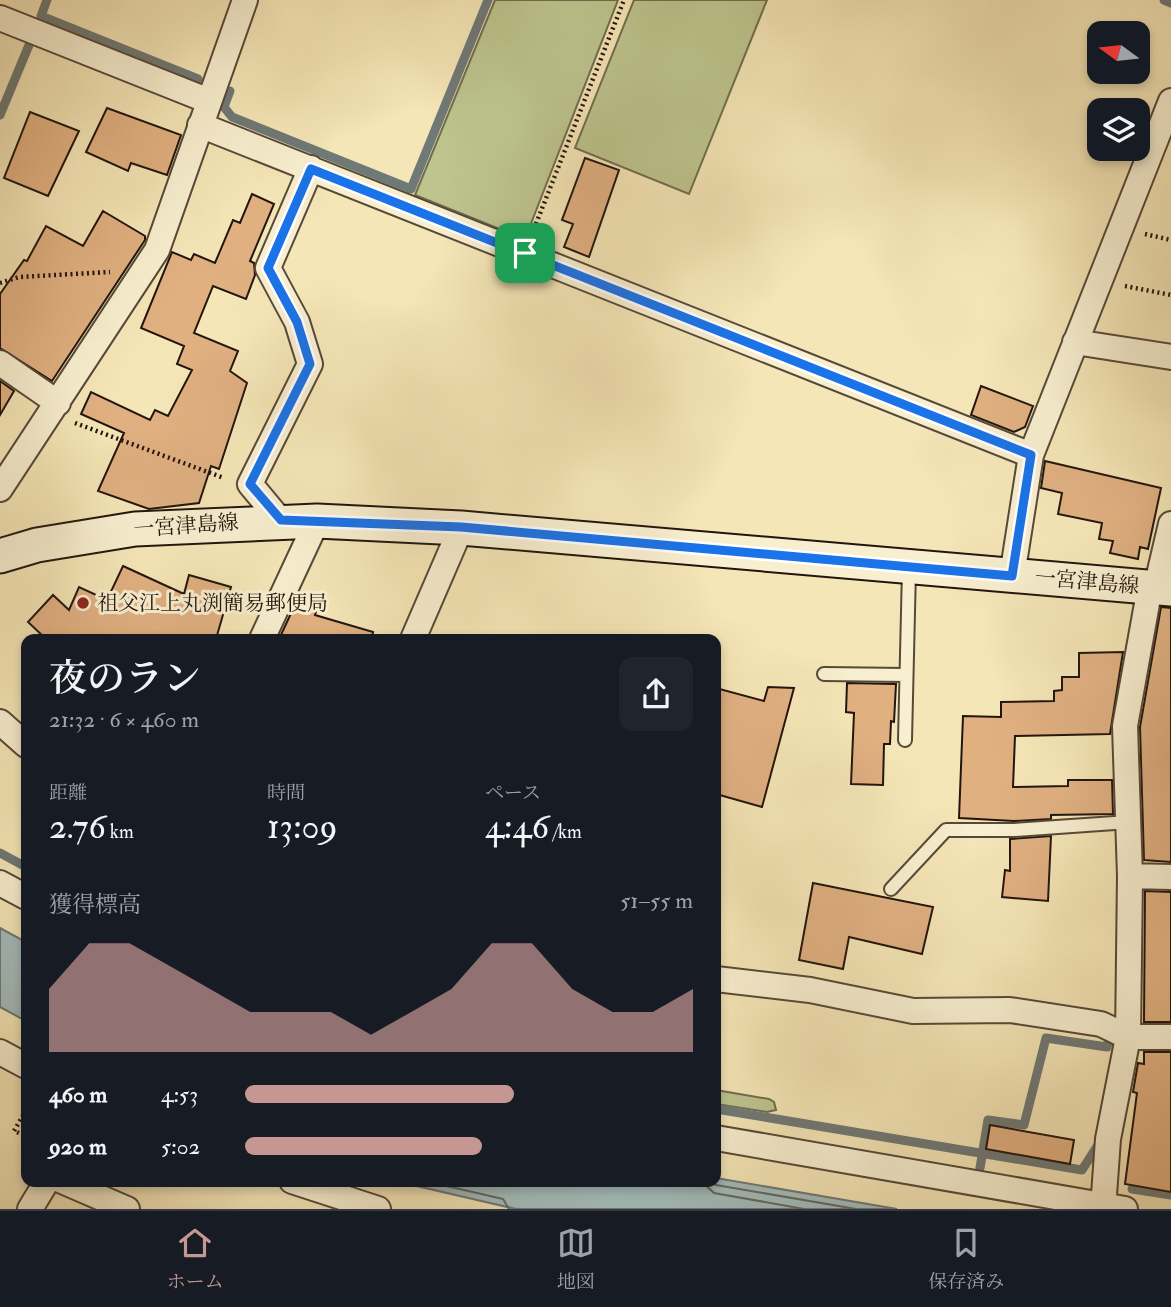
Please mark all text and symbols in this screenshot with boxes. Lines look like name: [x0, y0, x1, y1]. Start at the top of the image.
north arrow: [1087, 21, 1150, 84]
map controls: [1087, 21, 1150, 161]
button: layers: [1087, 98, 1150, 161]
pin: [495, 223, 555, 283]
icon: arrive: [506, 234, 544, 272]
street label: 一宮津島線: [133, 509, 239, 543]
street label: 一宮津島線: [1034, 564, 1140, 600]
place label: 祖父江上丸渕簡易郵便局: [97, 590, 328, 617]
marker: 祖父江上丸渕簡易郵便局: [75, 595, 91, 611]
text: 夜のラン: [49, 655, 201, 703]
button: share: [619, 657, 693, 731]
text: 21:32 · 6 × 460 m: [49, 705, 199, 734]
text: 距離: [49, 781, 87, 805]
text: 時間: [267, 781, 305, 805]
text: ペース: [485, 781, 541, 805]
text: 2.76: [49, 805, 106, 849]
text: 13:09: [267, 805, 337, 849]
text: 4:46: [485, 805, 549, 849]
text: km: [106, 820, 134, 844]
text: /km: [549, 820, 582, 844]
text: 51–55 m: [620, 886, 693, 915]
text: 獲得標高: [49, 890, 141, 919]
text: 460 m: [49, 1080, 107, 1109]
text: 4:53: [161, 1080, 198, 1109]
text: 920 m: [49, 1132, 107, 1161]
text: 5:02: [161, 1132, 200, 1161]
tab: ホーム: [167, 1224, 224, 1294]
tab: 地図: [557, 1224, 595, 1294]
tab: 保存済み: [928, 1224, 1004, 1294]

